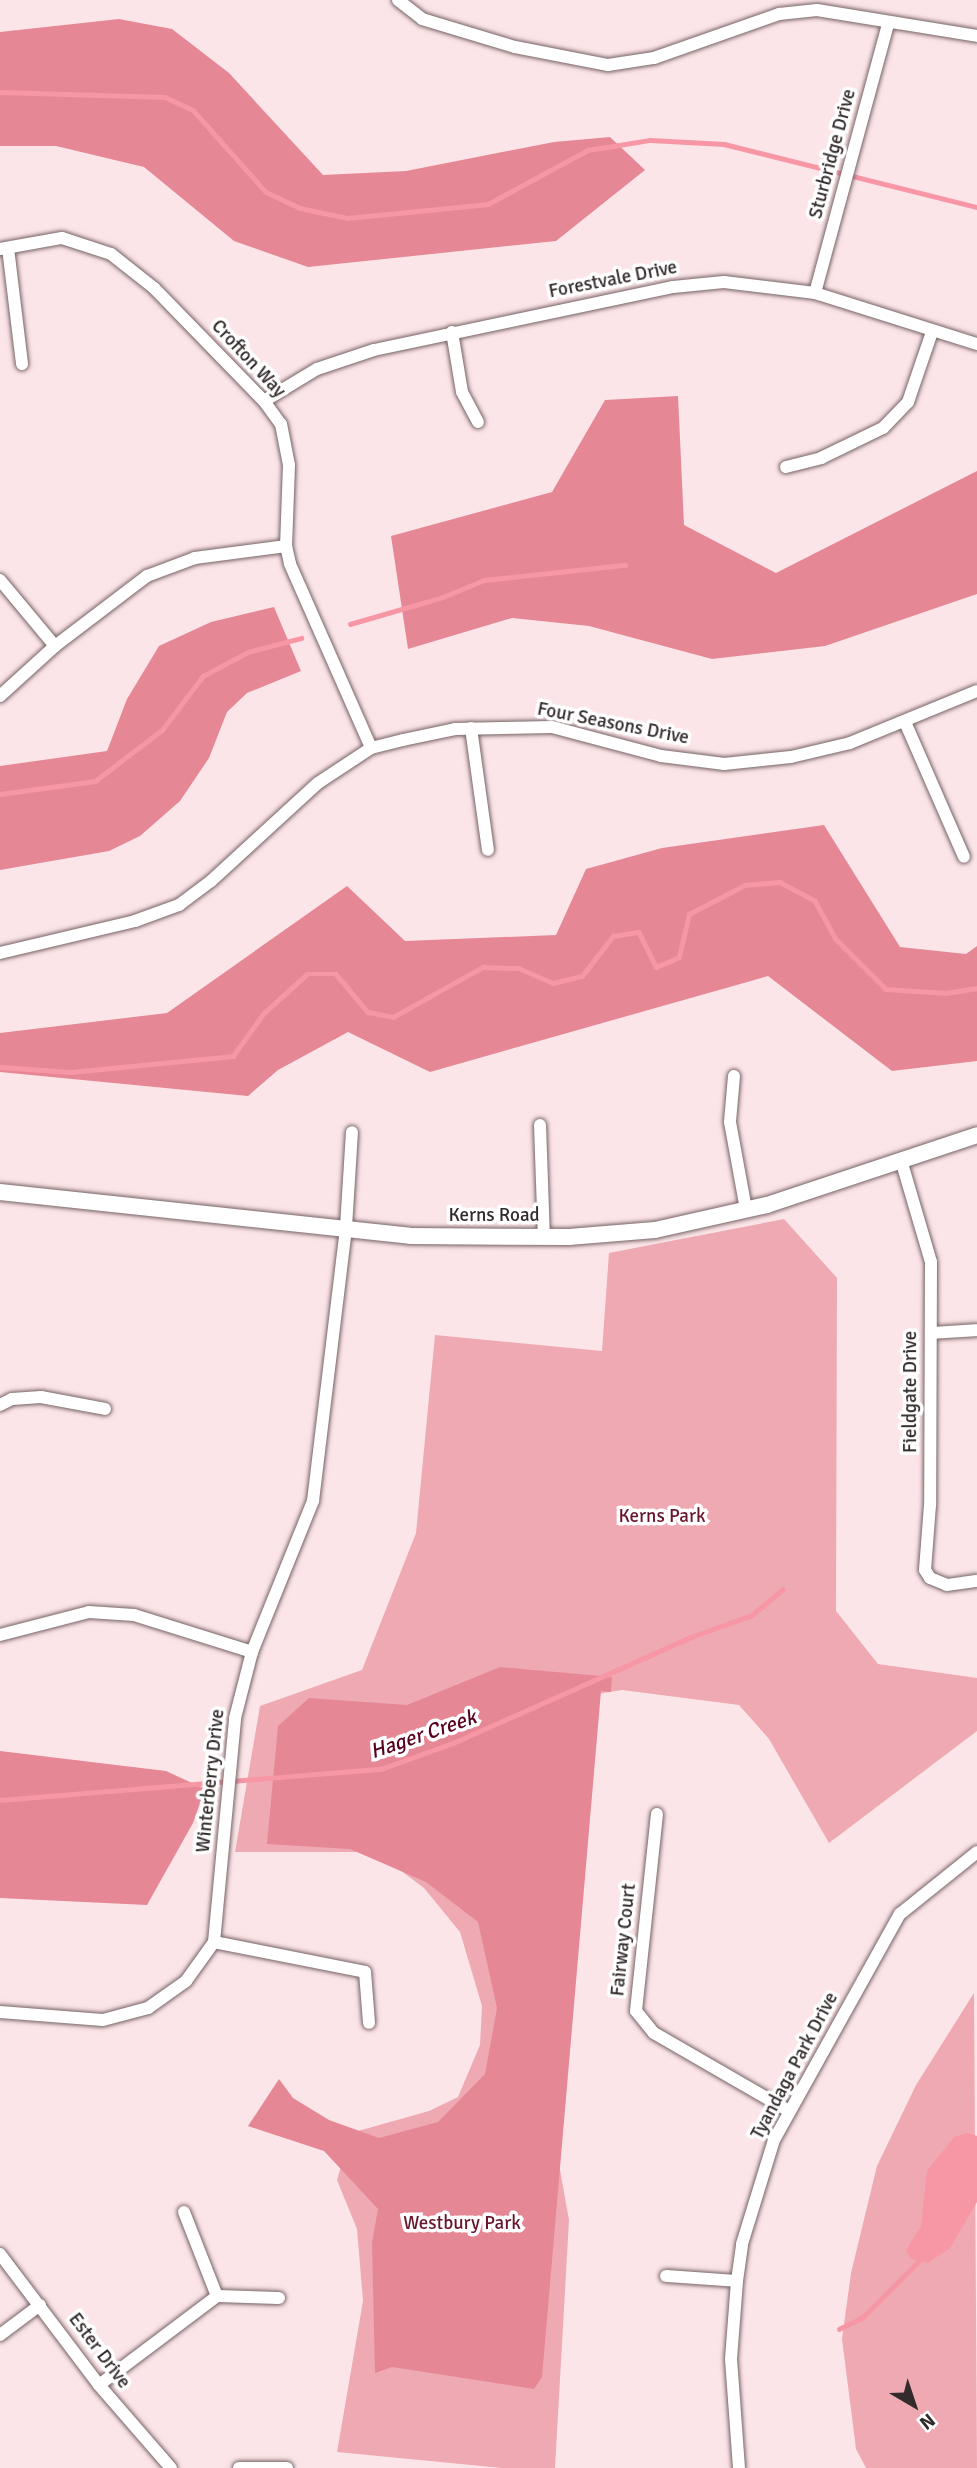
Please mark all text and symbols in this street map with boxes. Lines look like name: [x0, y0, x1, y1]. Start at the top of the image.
street label: Sturbridge Drive: [805, 87, 861, 221]
street label: Forestvale Drive: [547, 256, 679, 304]
street label: Crofton Way: [206, 315, 290, 403]
street label: Four Seasons Drive: [535, 698, 691, 750]
street label: Kerns Road: [448, 1205, 540, 1227]
street label: Fieldgate Drive: [900, 1331, 922, 1453]
park label: Kerns Park: [619, 1506, 705, 1528]
water label: Hager Creek: [367, 1704, 479, 1764]
street label: Winterberry Drive: [192, 1708, 230, 1854]
street label: Fairway Court: [607, 1883, 641, 1997]
street label: Tyandaga Park Drive: [747, 1989, 843, 2143]
park label: Westbury Park: [403, 2213, 521, 2235]
street label: Ester Drive: [63, 2309, 135, 2393]
north arrow: [879, 2370, 949, 2440]
text: N: [915, 2408, 940, 2435]

